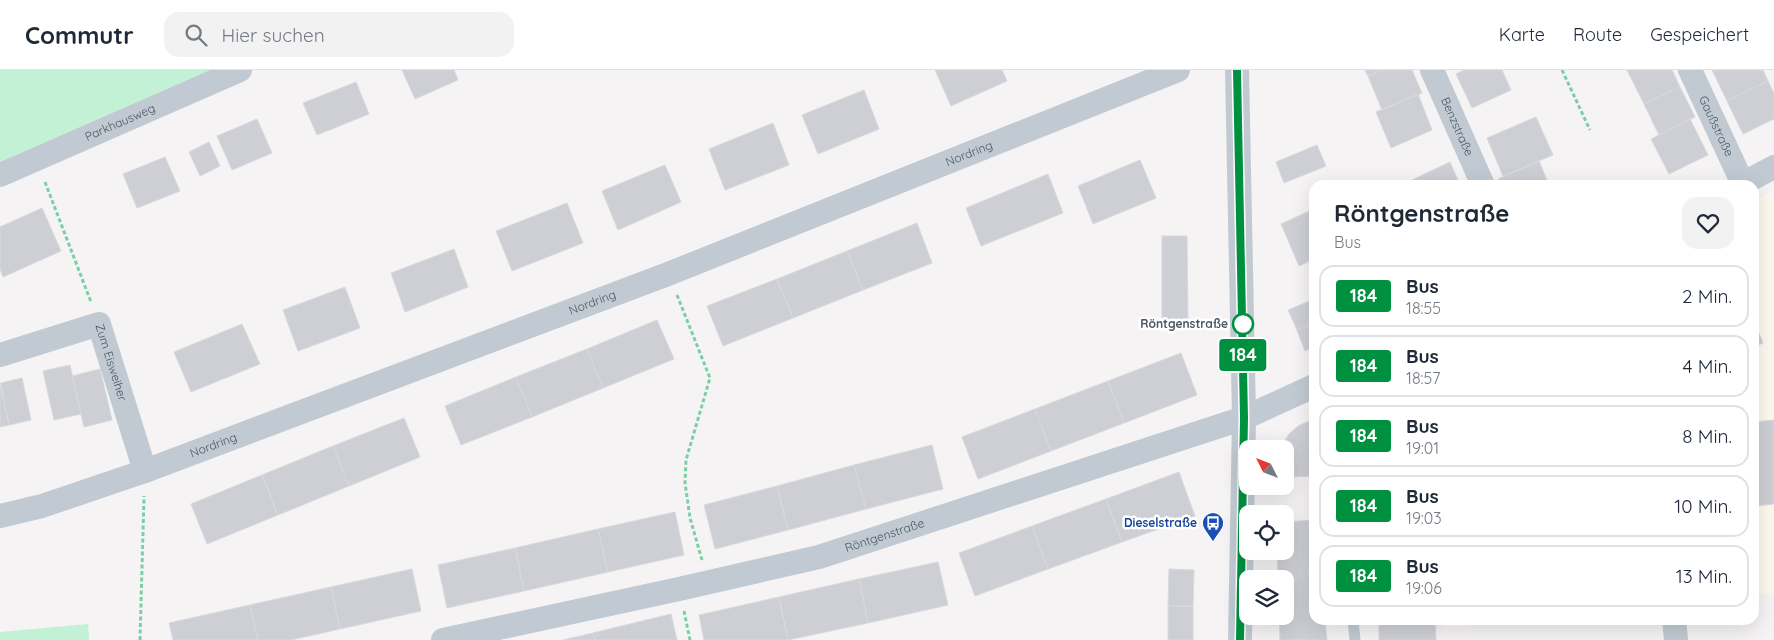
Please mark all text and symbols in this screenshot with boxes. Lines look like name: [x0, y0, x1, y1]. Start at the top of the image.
search box: [164, 12, 514, 57]
text: Commutr: [25, 20, 134, 50]
icon: search: [182, 21, 210, 49]
text: Hier suchen: [222, 23, 325, 47]
text: Karte: [1499, 23, 1545, 46]
text: Route: [1573, 23, 1622, 46]
text: Gespeichert: [1650, 23, 1749, 46]
street label: Gaußstraße: [1696, 93, 1737, 159]
street label: Benzstraße: [1438, 95, 1477, 158]
street label: Parkhausweg: [82, 100, 157, 144]
street label: Nordring: [943, 137, 994, 169]
button: heart: [1682, 197, 1734, 249]
text: Röntgenstraße: [1334, 198, 1510, 228]
text: Bus: [1334, 232, 1361, 252]
text: Bus: [1406, 274, 1439, 298]
text: 184: [1350, 284, 1377, 307]
text: 2 Min.: [1682, 284, 1732, 308]
street label: Nordring: [566, 286, 618, 318]
text: 18:55: [1406, 298, 1441, 318]
marker: Röntgenstraße: [1232, 313, 1254, 335]
place label: Röntgenstraße: [1140, 316, 1228, 331]
street label: Zum Eisweiher: [92, 322, 131, 403]
line badge: 184: [1214, 339, 1272, 371]
text: 184: [1229, 343, 1257, 366]
text: Bus: [1406, 344, 1439, 368]
text: 184: [1350, 354, 1377, 377]
text: 4 Min.: [1683, 354, 1732, 378]
text: 18:57: [1406, 368, 1440, 388]
text: Bus: [1406, 414, 1439, 438]
text: 184: [1350, 424, 1377, 447]
text: 8 Min.: [1682, 424, 1732, 448]
street label: Nordring: [187, 429, 239, 460]
text: 19:01: [1406, 438, 1439, 458]
north arrow: [1239, 440, 1294, 495]
map controls: [1239, 440, 1294, 625]
text: Bus: [1406, 484, 1439, 508]
text: 184: [1350, 494, 1377, 517]
text: 10 Min.: [1674, 494, 1732, 518]
button: locate: [1239, 505, 1294, 560]
text: 19:03: [1406, 508, 1442, 528]
bus stop icon: Dieselstraße: [1201, 511, 1225, 542]
street label: Röntgenstraße: [843, 515, 926, 555]
place label: Dieselstraße: [1124, 515, 1197, 530]
text: Bus: [1406, 554, 1439, 578]
text: 184: [1350, 564, 1377, 587]
text: 13 Min.: [1676, 564, 1732, 588]
button: layers: [1239, 570, 1294, 625]
text: 19:06: [1406, 578, 1442, 598]

